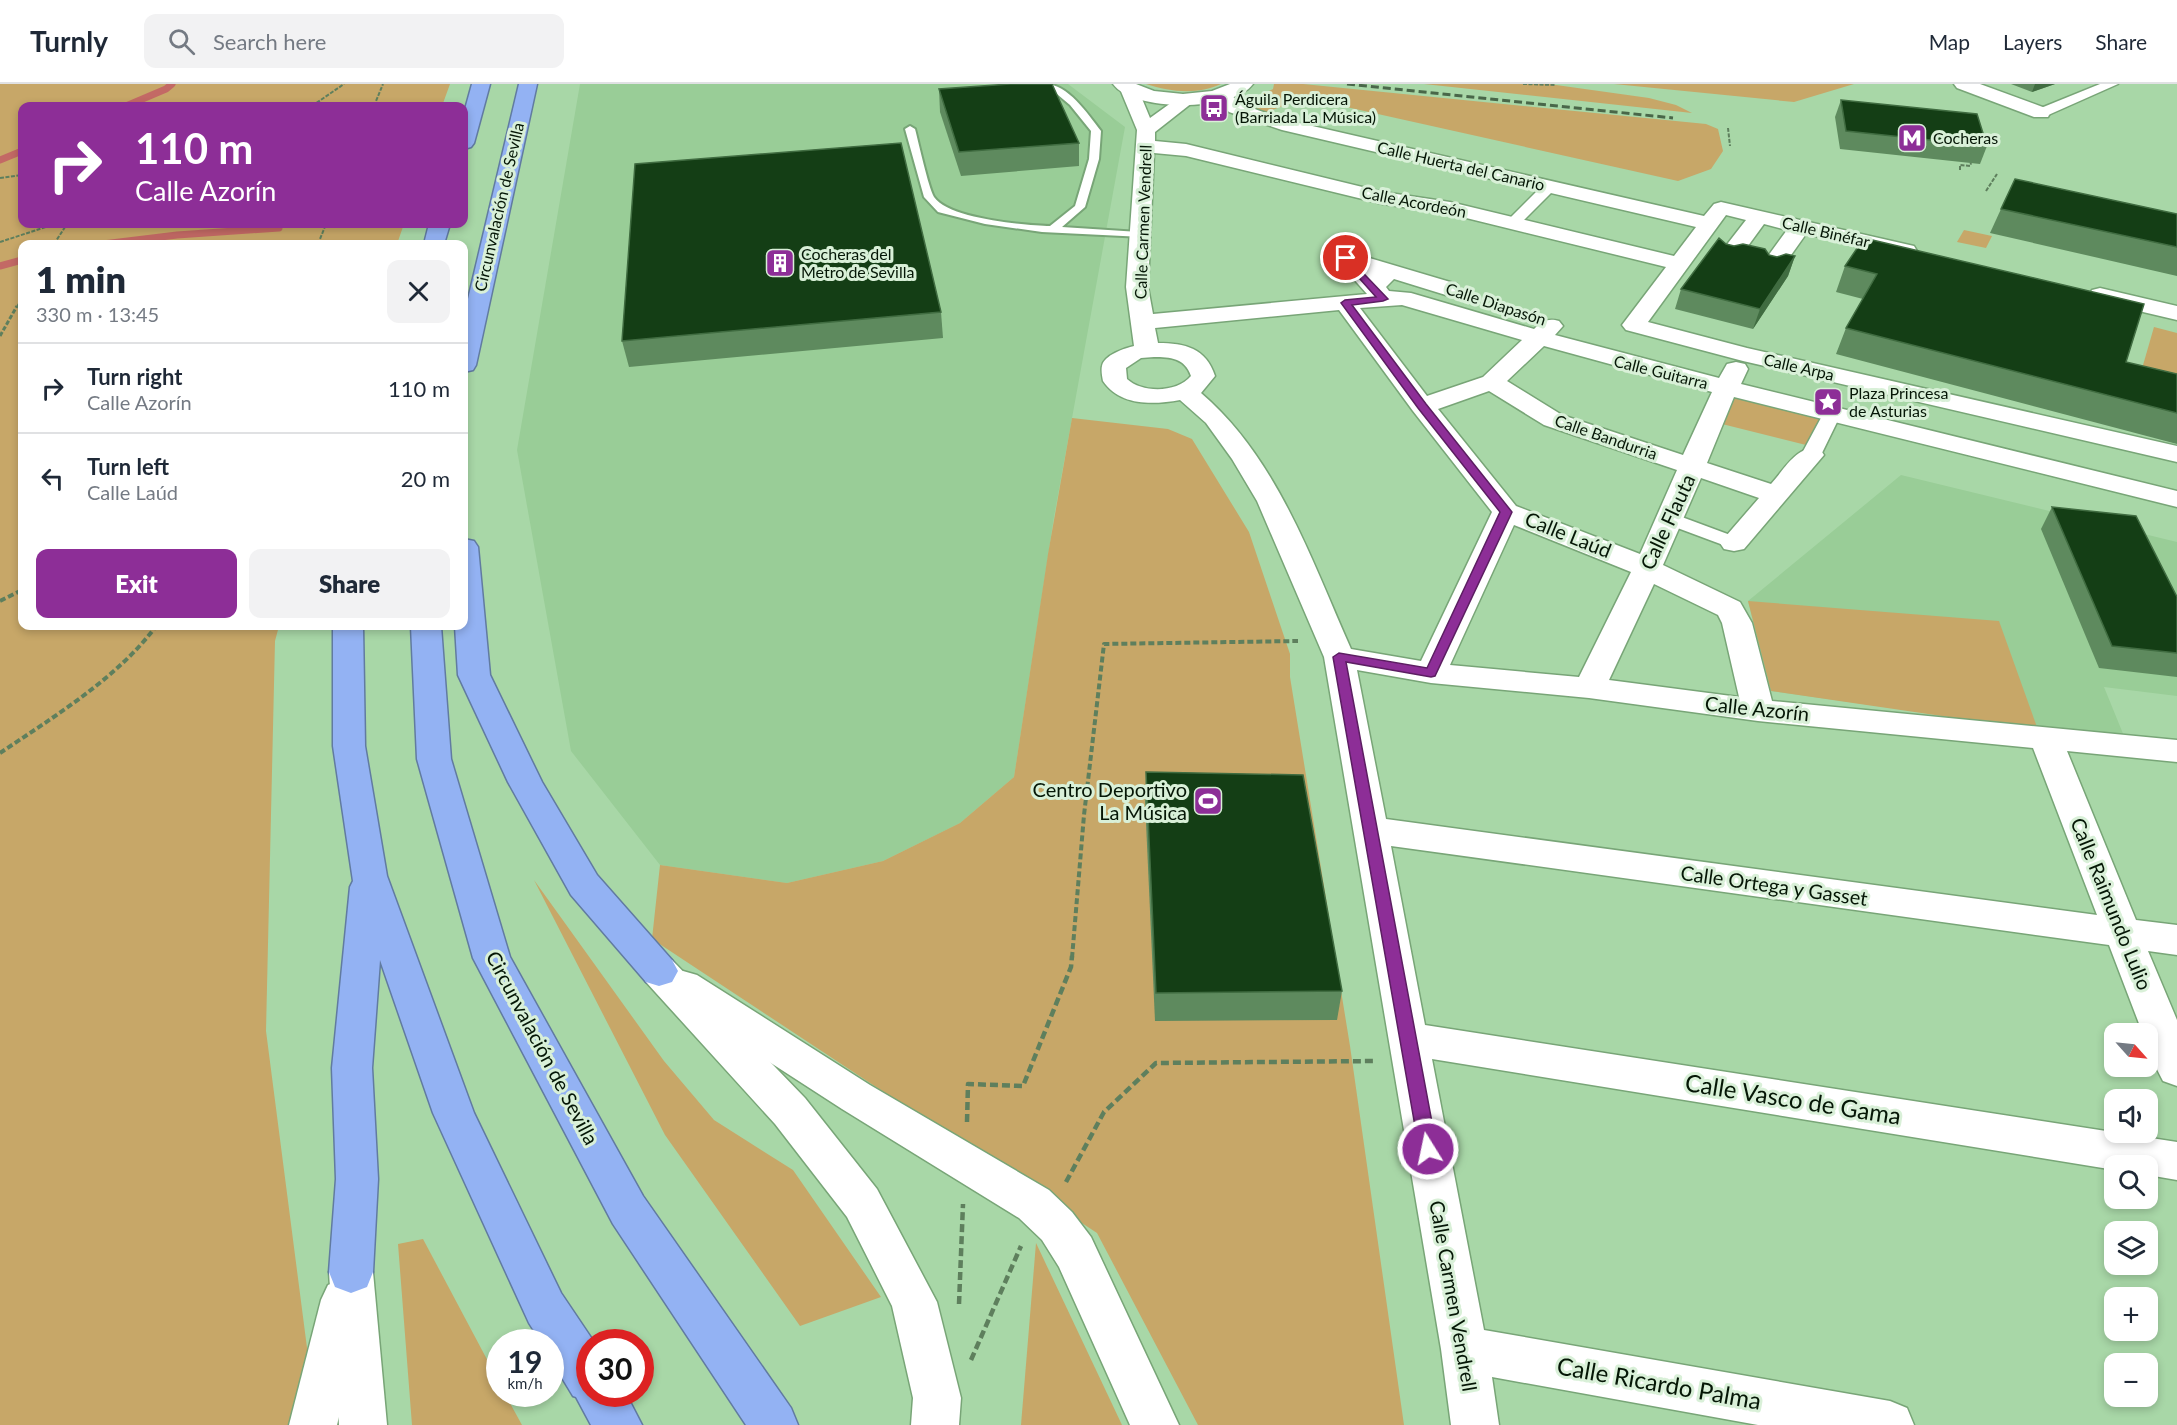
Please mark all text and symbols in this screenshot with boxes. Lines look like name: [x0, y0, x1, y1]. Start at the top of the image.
search box: [144, 14, 564, 68]
text: Turnly: [30, 24, 108, 58]
icon: search: [165, 25, 198, 58]
text: Search here: [213, 28, 326, 55]
text: Map: [1929, 29, 1970, 54]
text: Layers: [2003, 29, 2062, 54]
text: Share: [2095, 29, 2147, 54]
place label: Águila Perdicera (Barriada La Música): [1235, 89, 1376, 126]
bus stop icon: Águila Perdicera (Barriada La Música): [1198, 92, 1230, 124]
street label: Circunvalación de Sevilla: [470, 121, 527, 293]
metro station icon: Cocheras: [1896, 122, 1928, 154]
text: 110 m: [135, 123, 253, 173]
icon: right: [36, 126, 114, 204]
place label: Cocheras: [1933, 128, 1998, 147]
street label: Calle Huerta del Canario: [1376, 137, 1547, 194]
street label: Calle Carmen Vendrell: [1130, 144, 1155, 300]
text: Calle Azorín: [135, 174, 276, 207]
street label: Calle Acordeón: [1360, 182, 1468, 221]
street label: Calle Binéfar: [1780, 212, 1872, 251]
pin: [1320, 232, 1371, 283]
icon: arrive: [1329, 241, 1362, 274]
place label: Cocheras del Metro de Sevilla: [801, 244, 914, 281]
building icon: Cocheras del Metro de Sevilla: [764, 247, 796, 279]
text: 1 min: [36, 257, 126, 301]
button: close: [387, 260, 450, 323]
street label: Calle Diapasón: [1444, 278, 1549, 329]
text: 330 m · 13:45: [36, 302, 159, 326]
street label: Calle Arpa: [1762, 349, 1836, 384]
street label: Calle Guitarra: [1612, 351, 1710, 392]
text: Turn right: [87, 363, 182, 390]
icon: right: [36, 372, 69, 405]
text: 110 m: [388, 375, 450, 402]
place label: Plaza Princesa de Asturias: [1849, 383, 1948, 420]
place icon: Plaza Princesa de Asturias: [1812, 386, 1844, 418]
text: Calle Azorín: [87, 390, 192, 414]
street label: Calle Bandurria: [1552, 410, 1660, 463]
text: Turn left: [87, 453, 169, 480]
icon: left: [36, 462, 69, 495]
text: 20 m: [401, 465, 450, 492]
street label: Calle Flauta: [1635, 470, 1700, 573]
text: Calle Laúd: [87, 480, 178, 504]
street label: Calle Laúd: [1522, 506, 1615, 562]
button: Exit: [36, 549, 237, 618]
button: Share: [249, 549, 450, 618]
street label: Calle Azorín: [1704, 691, 1810, 725]
place label: Centro Deportivo La Música: [1033, 777, 1187, 824]
sports icon: Centro Deportivo La Música: [1192, 785, 1224, 817]
street label: Calle Raimundo Lulio: [2066, 814, 2157, 993]
street label: Calle Ortega y Gasset: [1679, 860, 1869, 910]
street label: Circunvalación de Sevilla: [482, 947, 604, 1148]
north arrow: [2104, 1023, 2158, 1077]
map controls: [2104, 1023, 2158, 1407]
street label: Calle Vasco de Gama: [1683, 1067, 1903, 1130]
button: sound: [2104, 1089, 2158, 1143]
position arrow: [1396, 1117, 1460, 1181]
button: search: [2104, 1155, 2158, 1209]
street label: Calle Carmen Vendrell: [1425, 1199, 1483, 1393]
button: layers: [2104, 1221, 2158, 1275]
button: +: [2104, 1287, 2158, 1341]
speed limit sign: 30: [576, 1329, 654, 1407]
text: 19: [508, 1343, 542, 1379]
street label: Calle Ricardo Palma: [1555, 1350, 1764, 1415]
button: −: [2104, 1353, 2158, 1407]
text: km/h: [507, 1374, 543, 1392]

